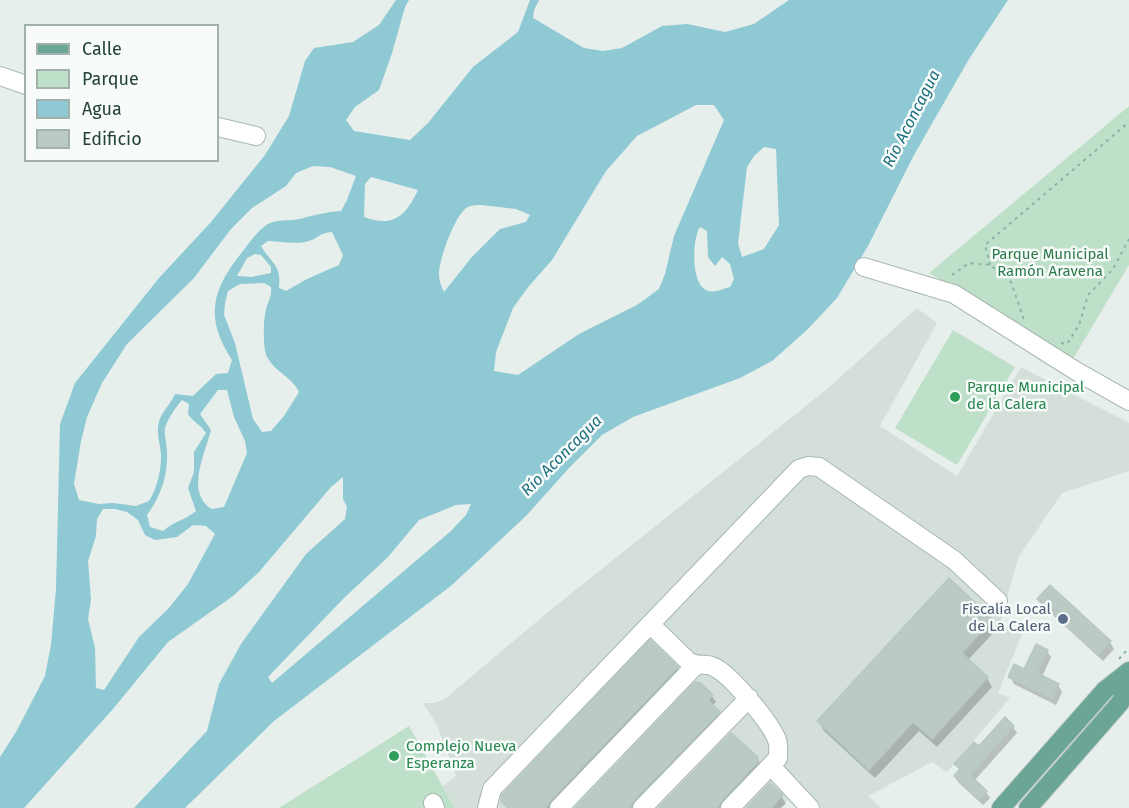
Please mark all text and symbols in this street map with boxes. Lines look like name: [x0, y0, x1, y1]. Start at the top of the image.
legend: [24, 24, 219, 162]
text: Calle: [82, 38, 122, 60]
water label: Río Aconcagua: [879, 67, 945, 171]
text: Parque: [82, 68, 139, 90]
text: Agua: [82, 98, 122, 120]
text: Edificio: [82, 128, 142, 150]
park label: Parque Municipal Ramón Aravena: [991, 246, 1109, 281]
place label: Parque Municipal de la Calera: [967, 379, 1084, 414]
marker: Parque Municipal de la Calera: [948, 390, 962, 404]
water label: Río Aconcagua: [518, 412, 606, 500]
place label: Fiscalía Local de La Calera: [962, 601, 1051, 636]
marker: Fiscalía Local de La Calera: [1056, 612, 1070, 626]
place label: Complejo Nueva Esperanza: [406, 738, 516, 773]
marker: Complejo Nueva Esperanza: [387, 749, 401, 763]

